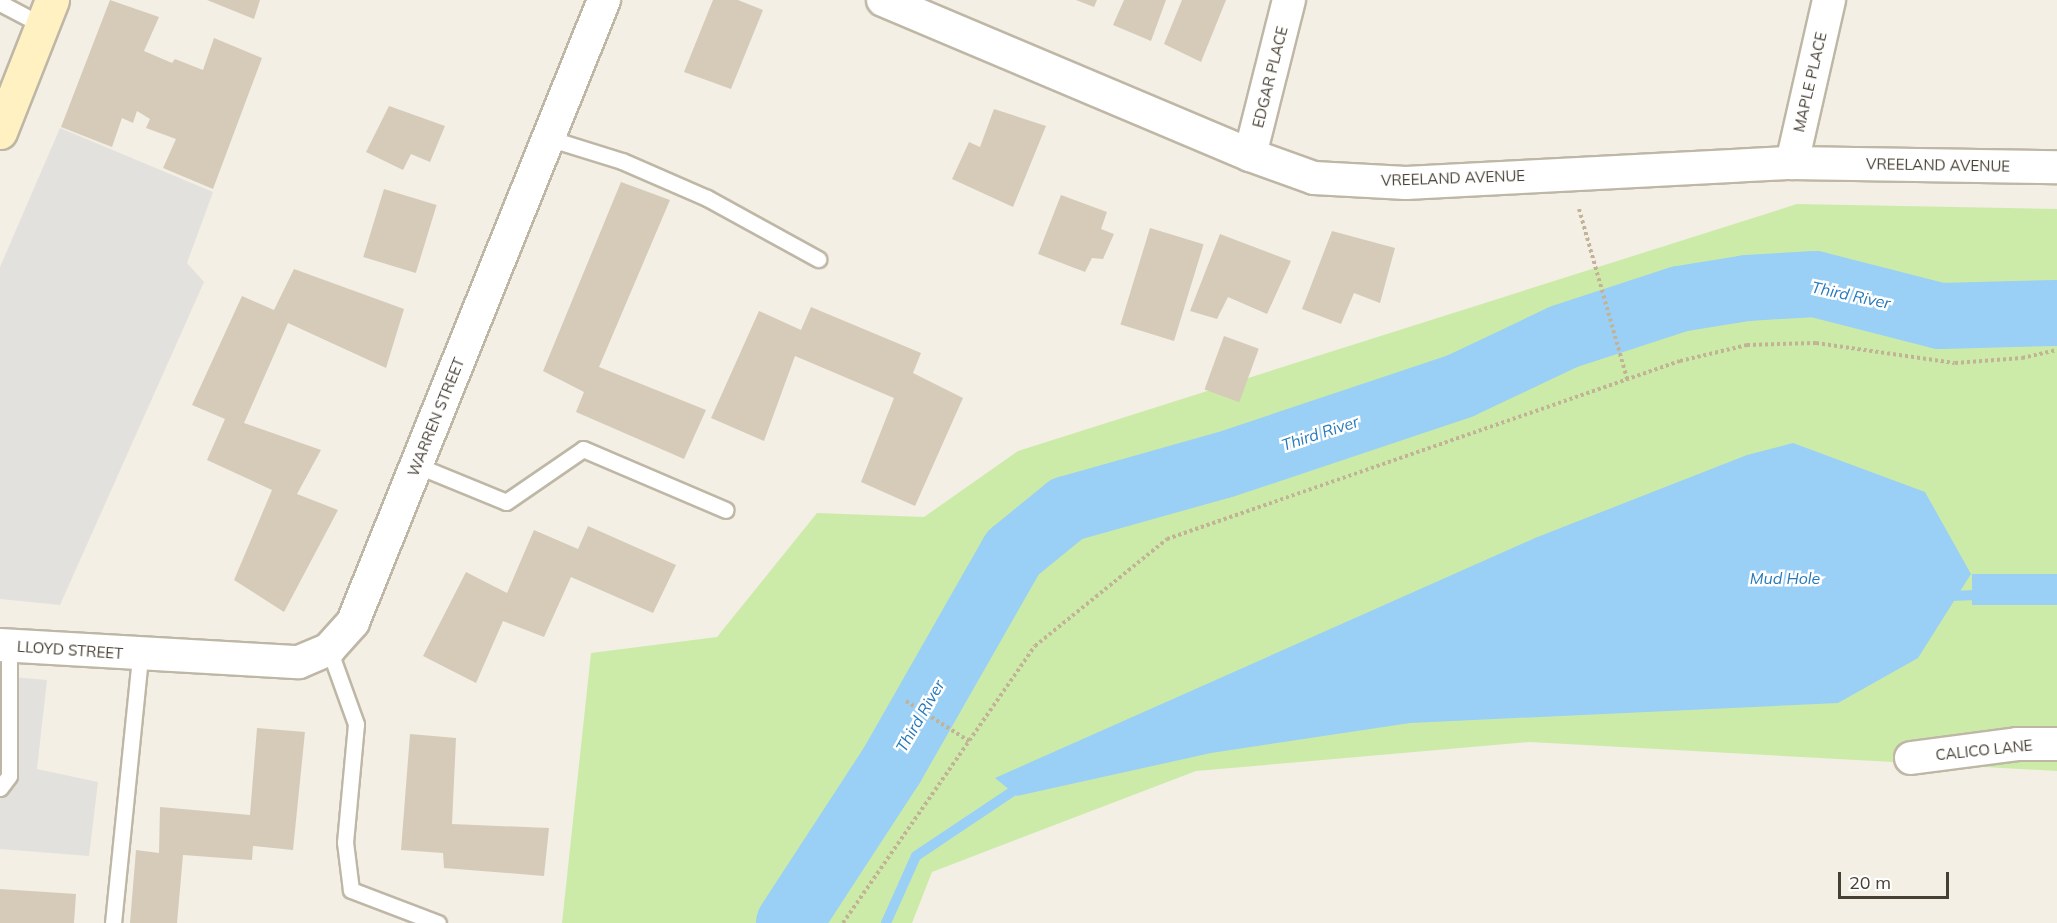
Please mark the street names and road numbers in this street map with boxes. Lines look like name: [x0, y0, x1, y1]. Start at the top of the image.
street label: EDGAR PLACE: [1249, 24, 1291, 130]
street label: MAPLE PLACE: [1790, 30, 1830, 134]
street label: VREELAND AVENUE: [1866, 155, 2010, 175]
street label: VREELAND AVENUE: [1381, 166, 1525, 190]
street label: WARREN STREET: [404, 355, 468, 479]
street label: LLOYD STREET: [16, 637, 124, 663]
street label: CALICO LANE: [1935, 736, 2033, 764]

